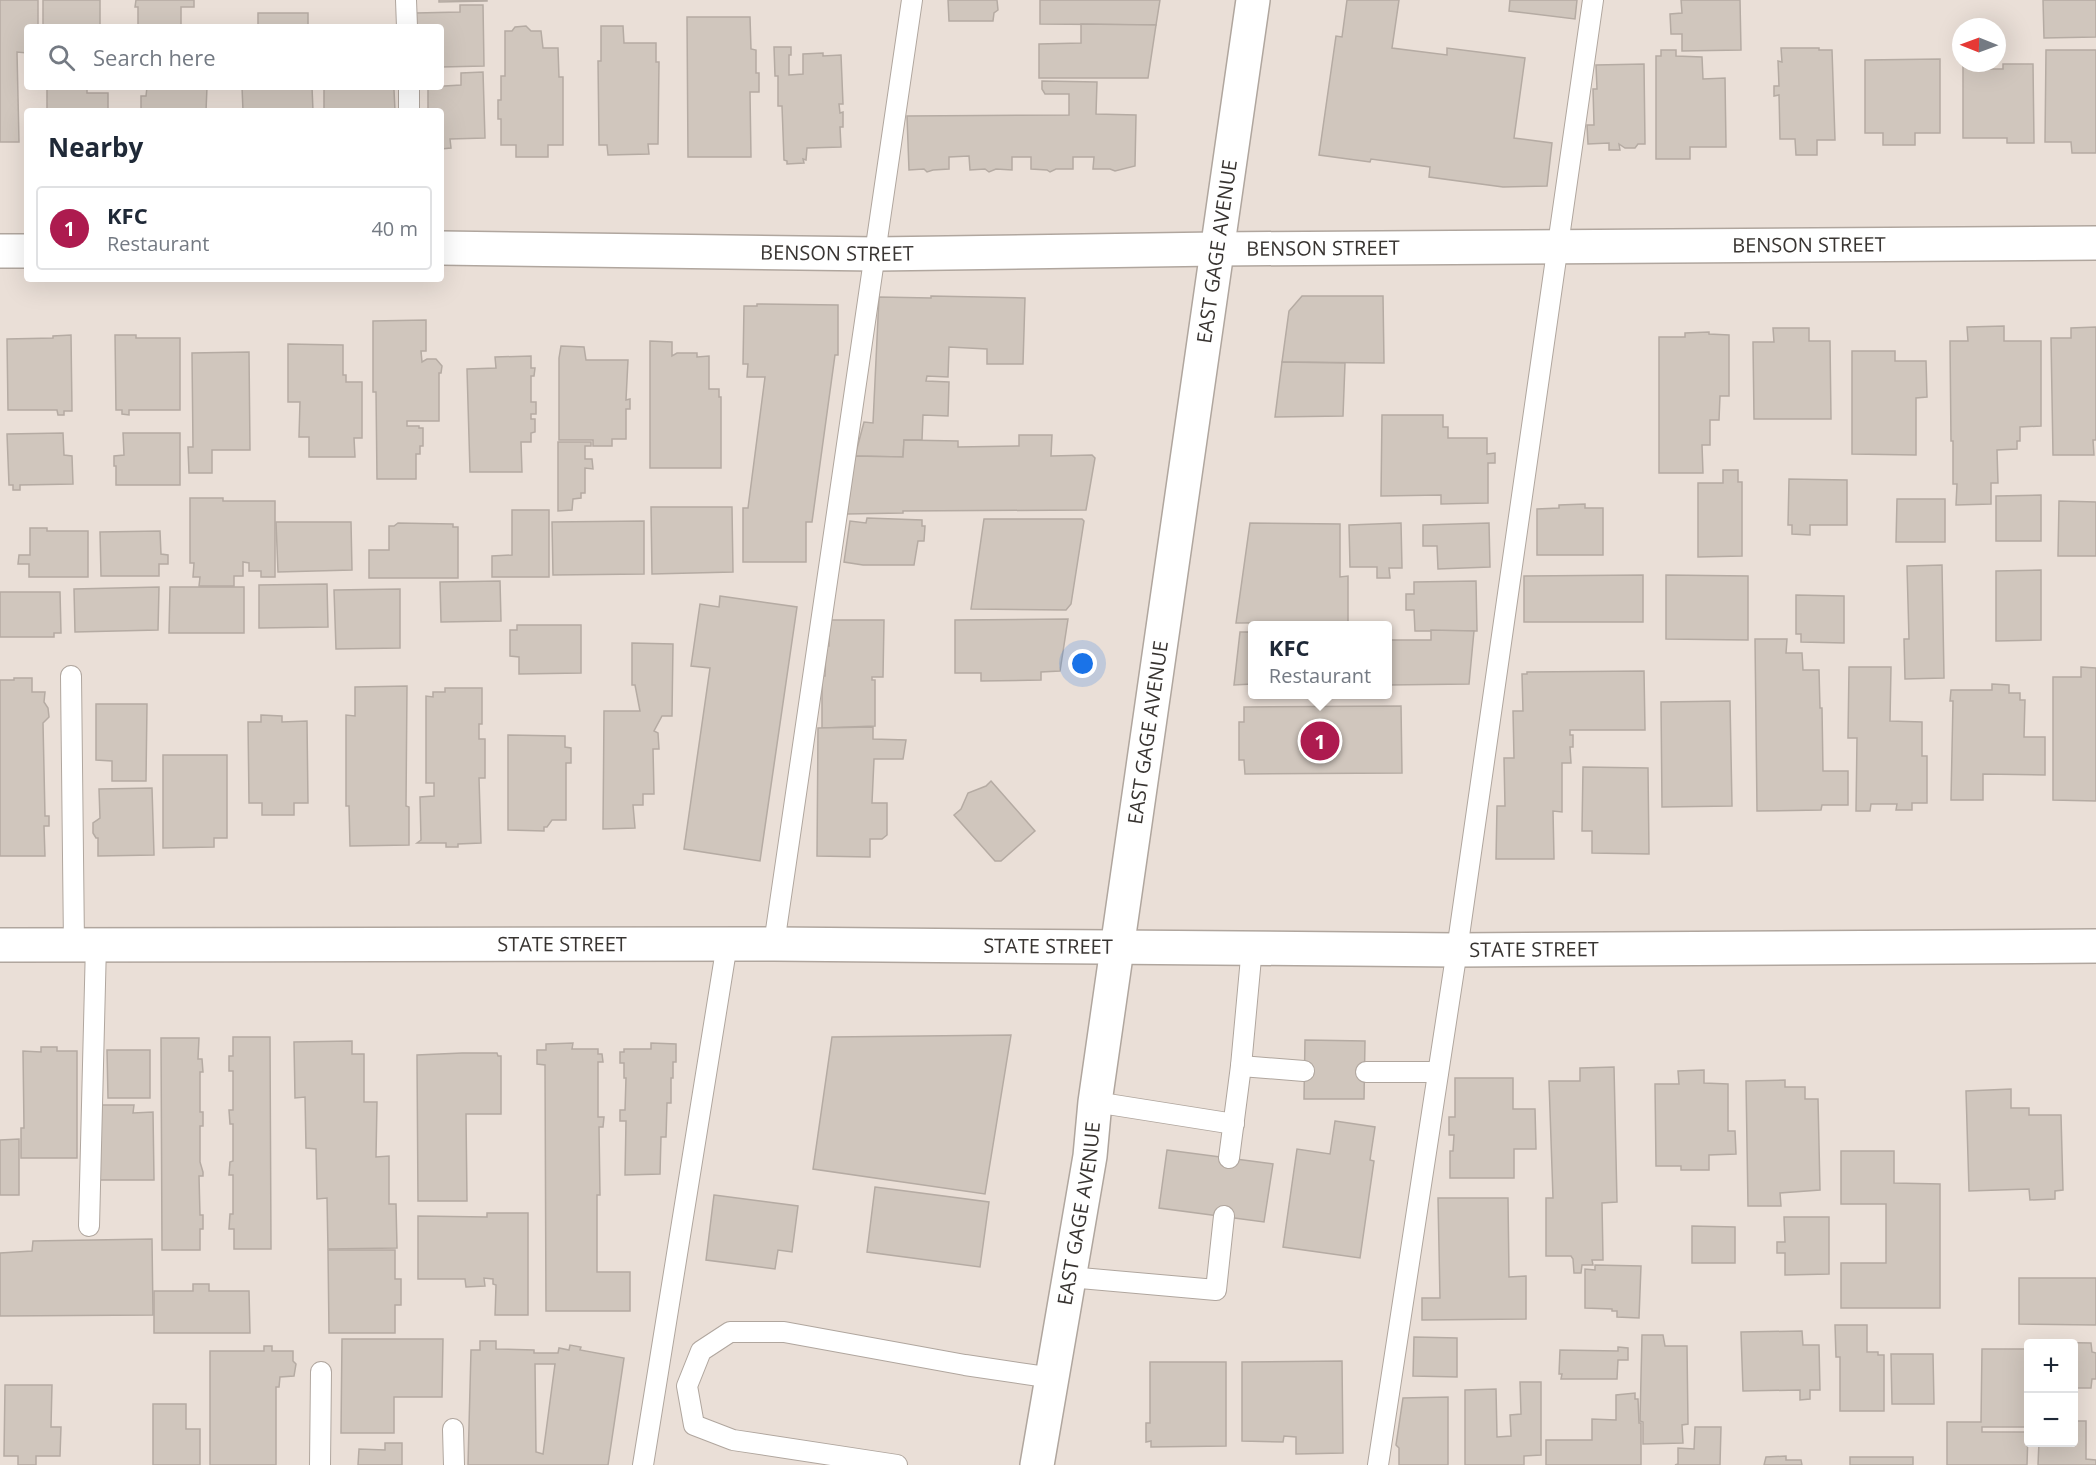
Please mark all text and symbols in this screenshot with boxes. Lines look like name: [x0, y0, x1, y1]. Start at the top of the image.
north arrow: [1952, 18, 2006, 72]
search box: [24, 24, 444, 90]
icon: search: [45, 41, 78, 74]
text: Search here: [93, 42, 216, 72]
text: Nearby: [48, 129, 143, 165]
street label: EAST GAGE AVENUE: [1190, 158, 1243, 345]
text: KFC: [107, 200, 148, 230]
text: 1: [64, 215, 75, 242]
text: 40 m: [371, 215, 418, 242]
text: Restaurant: [107, 230, 209, 257]
street label: BENSON STREET: [1732, 230, 1886, 258]
street label: BENSON STREET: [1246, 234, 1400, 262]
street label: BENSON STREET: [760, 238, 914, 267]
popup: [1248, 621, 1392, 699]
text: KFC: [1269, 632, 1310, 662]
street label: EAST GAGE AVENUE: [1121, 639, 1174, 826]
your location: [1068, 649, 1097, 678]
text: Restaurant: [1269, 662, 1371, 689]
pin: 1: [1300, 718, 1340, 764]
street label: STATE STREET: [497, 930, 627, 957]
street label: STATE STREET: [983, 932, 1113, 960]
street label: STATE STREET: [1469, 935, 1599, 963]
street label: EAST GAGE AVENUE: [1051, 1121, 1106, 1307]
map controls: [2024, 1339, 2078, 1447]
button: +: [2024, 1339, 2078, 1393]
button: −: [2024, 1393, 2078, 1447]

